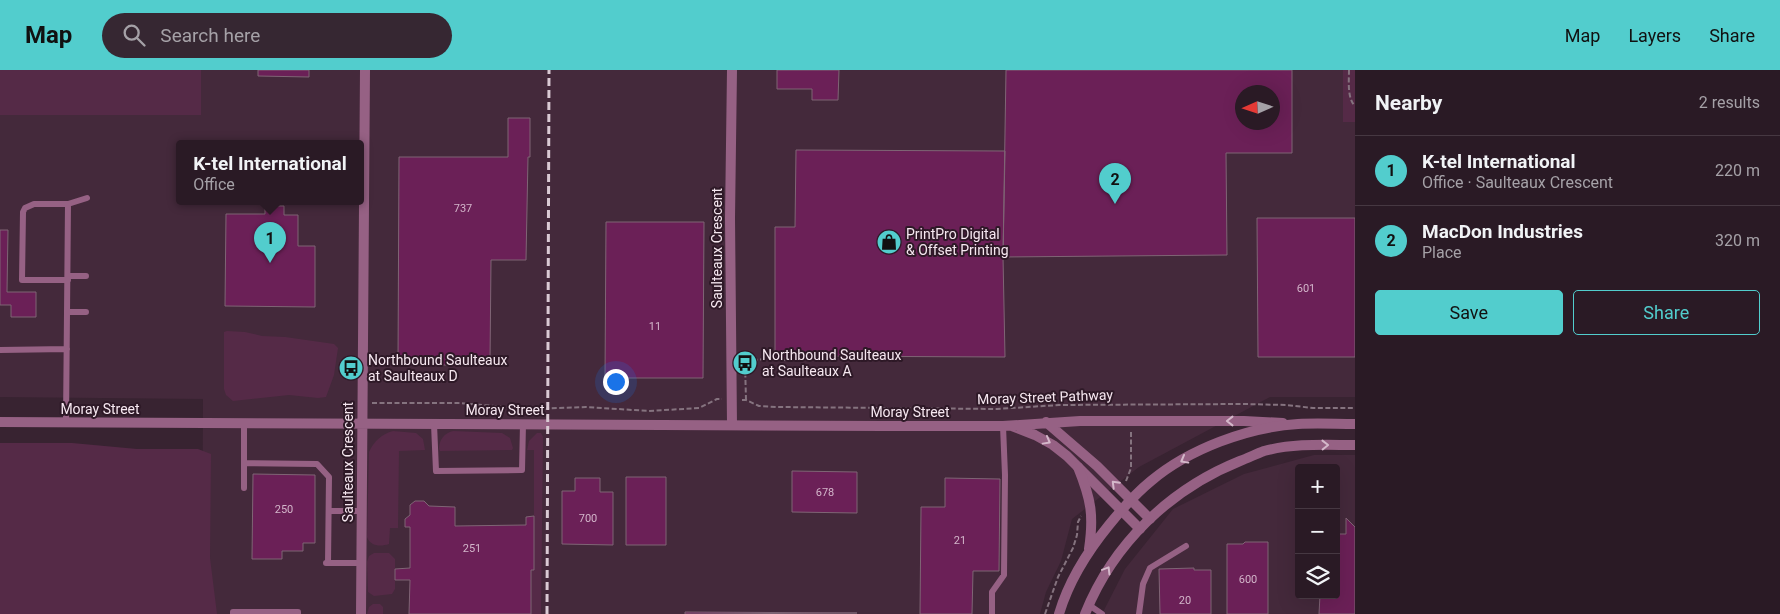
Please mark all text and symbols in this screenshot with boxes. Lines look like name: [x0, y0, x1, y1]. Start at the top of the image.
search box: [102, 13, 452, 58]
text: Map: [25, 21, 72, 49]
icon: search: [120, 21, 148, 49]
text: Search here: [160, 24, 260, 47]
text: Map: [1565, 25, 1600, 46]
text: Layers: [1628, 25, 1681, 46]
text: Share: [1709, 25, 1755, 46]
north arrow: [1235, 85, 1280, 130]
text: Nearby: [1375, 91, 1442, 115]
text: 2 results: [1699, 93, 1760, 112]
popup: [176, 140, 364, 205]
text: K-tel International: [1422, 150, 1576, 173]
text: K-tel International: [193, 152, 347, 175]
text: 1: [1386, 161, 1396, 180]
text: 220 m: [1715, 161, 1760, 180]
pin: 2: [1099, 163, 1131, 204]
text: Office · Saulteaux Crescent: [1422, 173, 1613, 192]
text: Office: [193, 175, 235, 194]
street label: Saulteaux Crescent: [709, 187, 725, 308]
house number: 737: [454, 202, 472, 215]
text: MacDon Industries: [1422, 220, 1583, 243]
pin: 1: [254, 222, 286, 263]
place label: PrintPro Digital & Offset Printing: [906, 226, 1009, 258]
shop icon: PrintPro Digital & Offset Printing: [876, 229, 902, 255]
text: 2: [1386, 231, 1396, 250]
text: 320 m: [1715, 231, 1760, 250]
text: Place: [1422, 243, 1462, 262]
house number: 601: [1297, 282, 1315, 295]
button: Save: [1375, 290, 1563, 335]
button: Share: [1573, 290, 1760, 335]
house number: 11: [649, 320, 661, 333]
place label: Northbound Saulteaux at Saulteaux A: [762, 347, 901, 379]
bus stop icon: Northbound Saulteaux at Saulteaux A: [732, 350, 758, 376]
place label: Northbound Saulteaux at Saulteaux D: [368, 352, 507, 384]
bus stop icon: Northbound Saulteaux at Saulteaux D: [338, 355, 364, 381]
your location: [603, 369, 629, 395]
street label: Moray Street Pathway: [977, 387, 1114, 407]
street label: Moray Street: [60, 401, 140, 417]
street label: Saulteaux Crescent: [340, 401, 356, 522]
street label: Moray Street: [465, 402, 545, 418]
street label: Moray Street: [870, 404, 950, 420]
one-way arrow: [1226, 416, 1234, 426]
one-way arrow: [1041, 435, 1050, 445]
one-way arrow: [1322, 440, 1329, 450]
one-way arrow: [1180, 453, 1189, 463]
map controls: [1295, 464, 1340, 599]
button: +: [1295, 464, 1340, 509]
one-way arrow: [1112, 481, 1121, 490]
house number: 678: [816, 486, 834, 499]
house number: 250: [275, 503, 293, 516]
button: −: [1295, 509, 1340, 554]
house number: 700: [579, 512, 597, 525]
house number: 21: [954, 534, 966, 547]
house number: 251: [463, 542, 481, 555]
button: layers: [1295, 554, 1340, 599]
one-way arrow: [1100, 567, 1110, 576]
house number: 600: [1239, 573, 1257, 586]
house number: 20: [1179, 594, 1191, 607]

